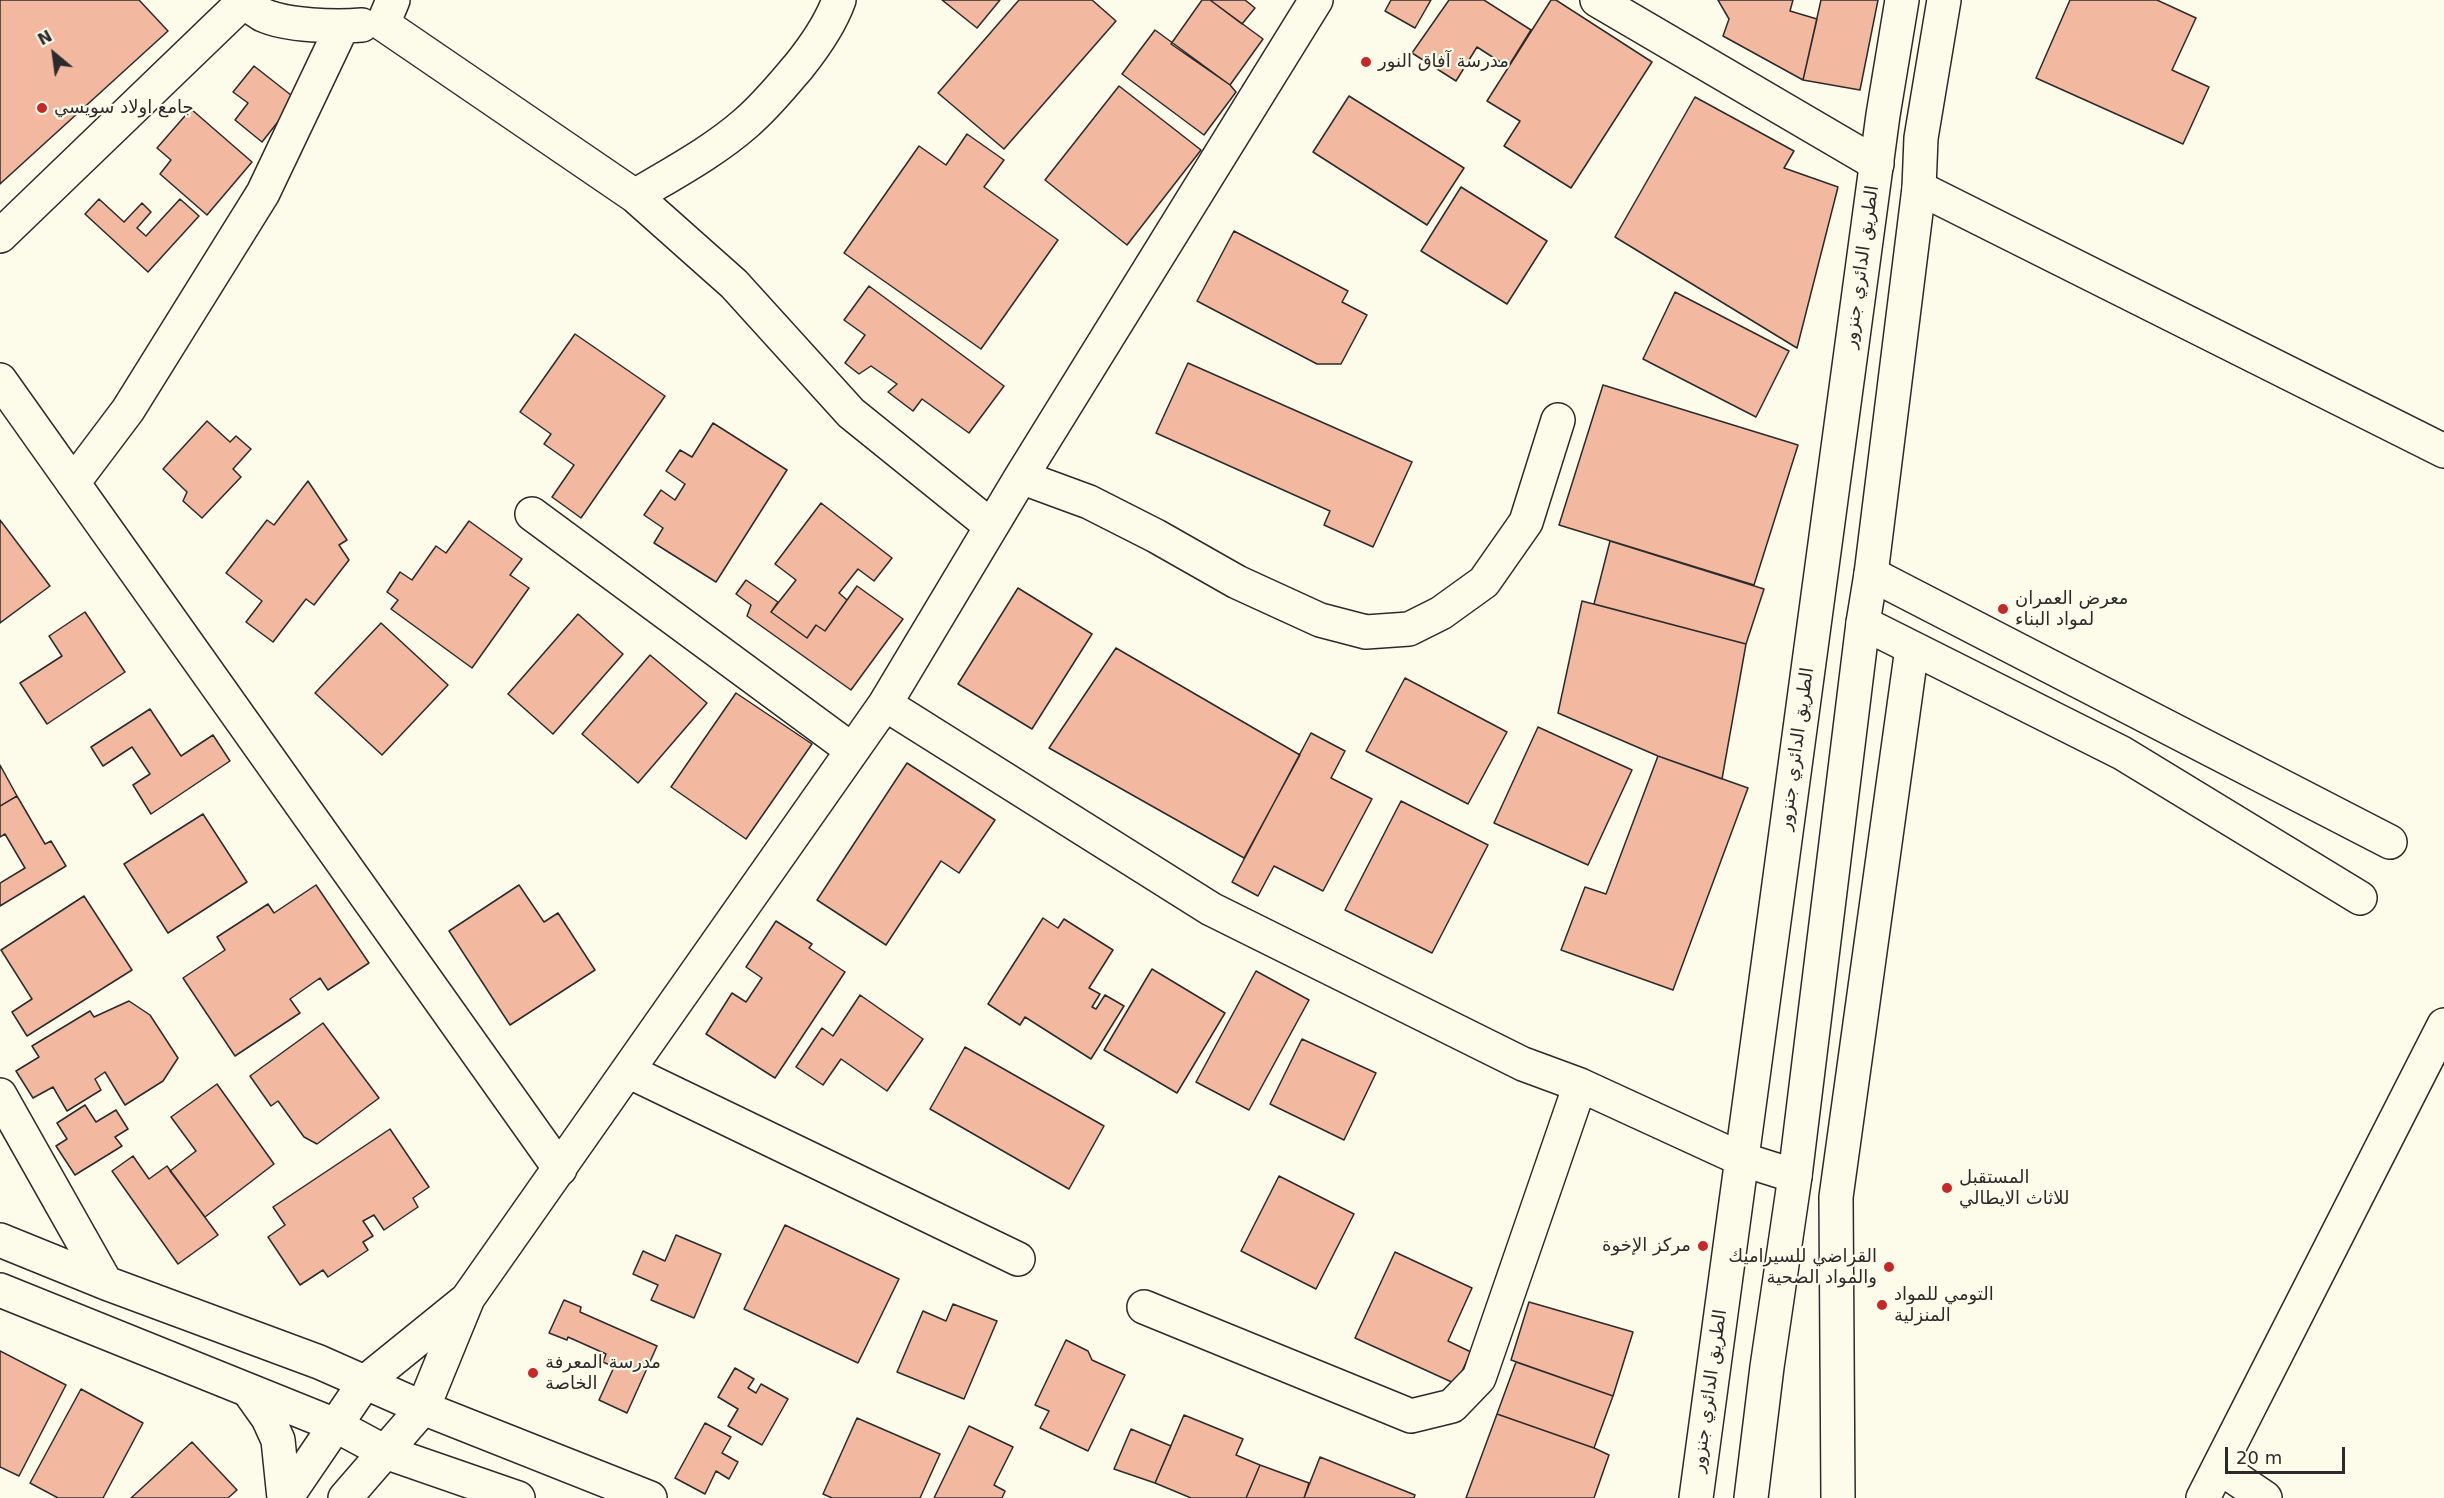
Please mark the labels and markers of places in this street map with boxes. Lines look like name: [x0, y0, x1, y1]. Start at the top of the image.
place label: مدرسة آفاق النور: [1378, 51, 1509, 73]
marker: مدرسة آفاق النور: [1359, 55, 1373, 69]
place label: جامع اولاد سويسي: [54, 97, 194, 119]
marker: جامع اولاد سويسي: [35, 101, 49, 115]
place label: معرض العمران لمواد البناء: [2015, 588, 2128, 630]
marker: معرض العمران لمواد البناء: [1996, 602, 2010, 616]
place label: المستقبل للاثاث الايطالي: [1959, 1167, 2069, 1210]
marker: المستقبل للاثاث الايطالي: [1940, 1181, 1954, 1195]
place label: مركز الإخوة: [1602, 1235, 1691, 1257]
marker: مركز الإخوة: [1696, 1239, 1710, 1253]
place label: القراضي للسيراميك والمواد الصحية: [1728, 1246, 1877, 1288]
marker: القراضي للسيراميك والمواد الصحية: [1882, 1260, 1896, 1274]
place label: التومي للمواد المنزلية: [1894, 1284, 1994, 1326]
marker: التومي للمواد المنزلية: [1875, 1298, 1889, 1312]
place label: مدرسة المعرفة الخاصة: [545, 1352, 661, 1394]
marker: مدرسة المعرفة الخاصة: [526, 1366, 540, 1380]

